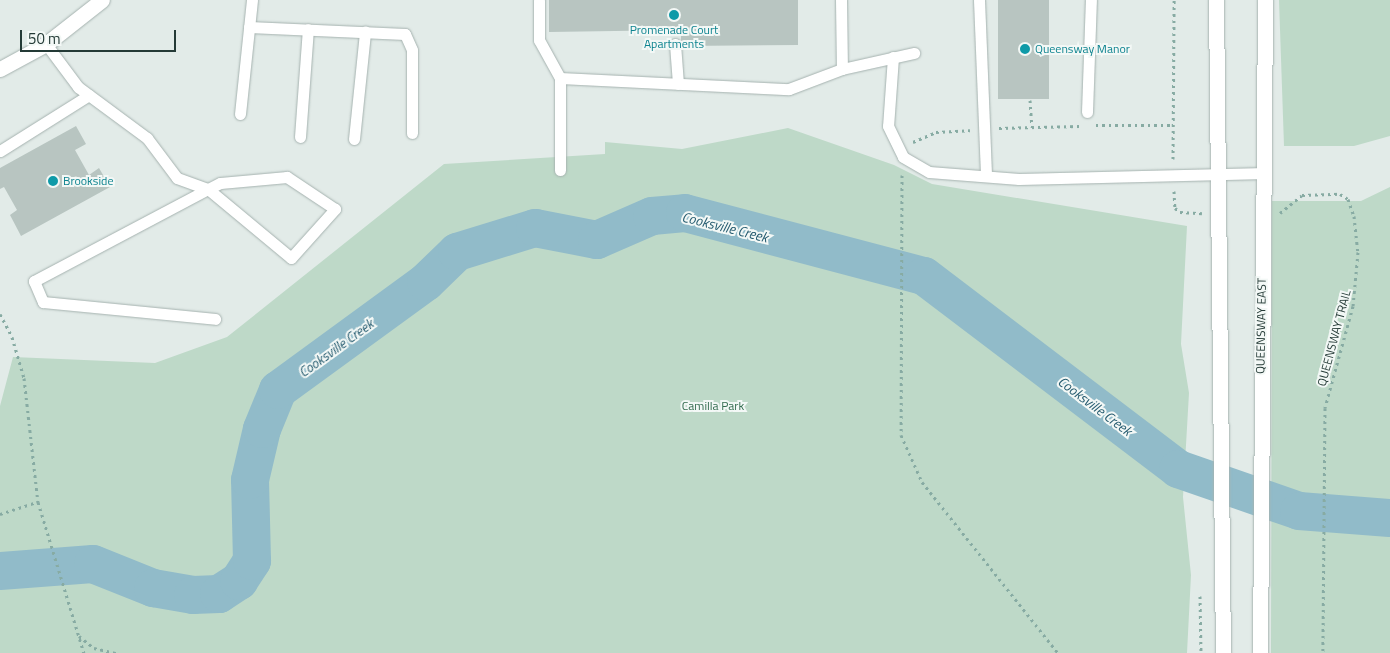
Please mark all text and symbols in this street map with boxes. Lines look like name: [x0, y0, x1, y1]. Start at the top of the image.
marker: Promenade Court Apartments: [668, 9, 680, 21]
scale bar: [22, 20, 179, 52]
place label: Promenade Court Apartments: [630, 23, 718, 51]
text: 50 m: [28, 27, 61, 50]
place label: Queensway Manor: [1035, 42, 1130, 56]
marker: Queensway Manor: [1019, 43, 1031, 55]
place label: Brookside: [63, 174, 113, 188]
marker: Brookside: [47, 175, 59, 187]
water label: Cooksville Creek: [680, 208, 770, 246]
street label: QUEENSWAY EAST: [1253, 278, 1269, 374]
street label: QUEENSWAY TRAIL: [1314, 288, 1354, 388]
water label: Cooksville Creek: [295, 315, 377, 381]
water label: Cooksville Creek: [1055, 373, 1135, 439]
park label: Camilla Park: [682, 399, 744, 413]

